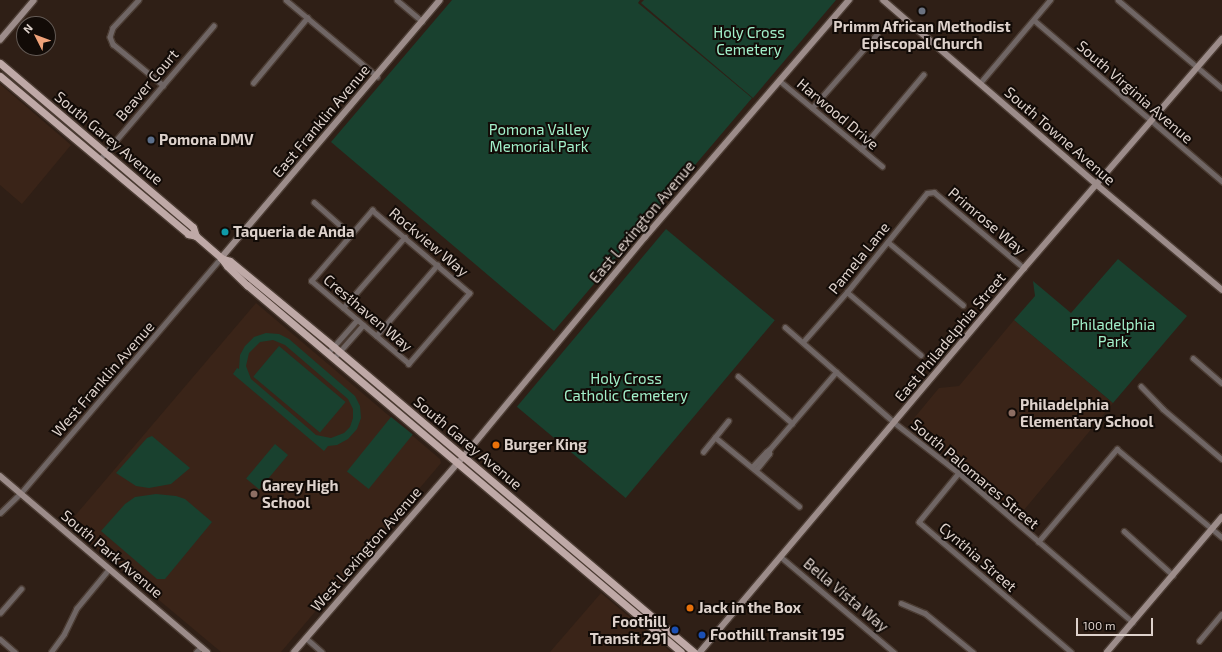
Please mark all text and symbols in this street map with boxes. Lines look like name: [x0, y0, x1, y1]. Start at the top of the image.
marker: Primm African Methodist Episcopal Church: [917, 6, 927, 16]
north arrow: [16, 16, 56, 56]
place label: Primm African Methodist Episcopal Church: [833, 17, 1011, 52]
text: N: [20, 21, 35, 36]
park label: Holy Cross Cemetery: [713, 23, 785, 58]
street label: South Virginia Avenue: [1073, 37, 1197, 147]
street label: Beaver Court: [112, 45, 182, 125]
street label: East Franklin Avenue: [268, 61, 374, 181]
street label: Harwood Drive: [793, 75, 883, 153]
street label: South Towne Avenue: [1001, 83, 1119, 189]
street label: South Garey Avenue: [51, 87, 167, 189]
park label: Pomona Valley Memorial Park: [488, 120, 590, 155]
place label: Pomona DMV: [159, 131, 253, 149]
marker: Pomona DMV: [146, 135, 156, 145]
street label: East Lexington Avenue: [586, 157, 698, 287]
street label: Primrose Way: [945, 183, 1029, 259]
street label: Rockview Way: [386, 204, 472, 280]
street label: Pamela Lane: [825, 219, 893, 297]
place label: Taqueria de Anda: [233, 223, 355, 241]
marker: Taqueria de Anda: [220, 227, 230, 237]
street label: East Philadelphia Street: [891, 269, 1009, 405]
street label: Cresthaven Way: [320, 270, 416, 356]
park label: Philadelphia Park: [1071, 315, 1155, 350]
street label: West Franklin Avenue: [48, 317, 158, 441]
park label: Holy Cross Catholic Cemetery: [564, 369, 688, 404]
street label: South Garey Avenue: [410, 392, 526, 494]
place label: Philadelphia Elementary School: [1020, 395, 1154, 430]
marker: Philadelphia Elementary School: [1007, 408, 1017, 418]
street label: South Palomares Street: [907, 415, 1043, 533]
place label: Burger King: [504, 436, 587, 454]
marker: Burger King: [491, 440, 501, 450]
place label: Garey High School: [262, 476, 339, 511]
street label: West Lexington Avenue: [307, 483, 425, 615]
marker: Garey High School: [249, 489, 259, 499]
street label: South Park Avenue: [57, 506, 167, 602]
street label: Cynthia Street: [936, 519, 1020, 595]
street label: Bella Vista Way: [800, 554, 892, 636]
place label: Jack in the Box: [698, 599, 801, 617]
marker: Jack in the Box: [685, 603, 695, 613]
scale bar: [1078, 610, 1155, 636]
place label: Foothill Transit 291: [590, 612, 667, 647]
text: 100 m: [1083, 618, 1115, 632]
marker: Foothill Transit 291: [670, 625, 680, 635]
place label: Foothill Transit 195: [710, 626, 845, 644]
marker: Foothill Transit 195: [697, 630, 707, 640]

